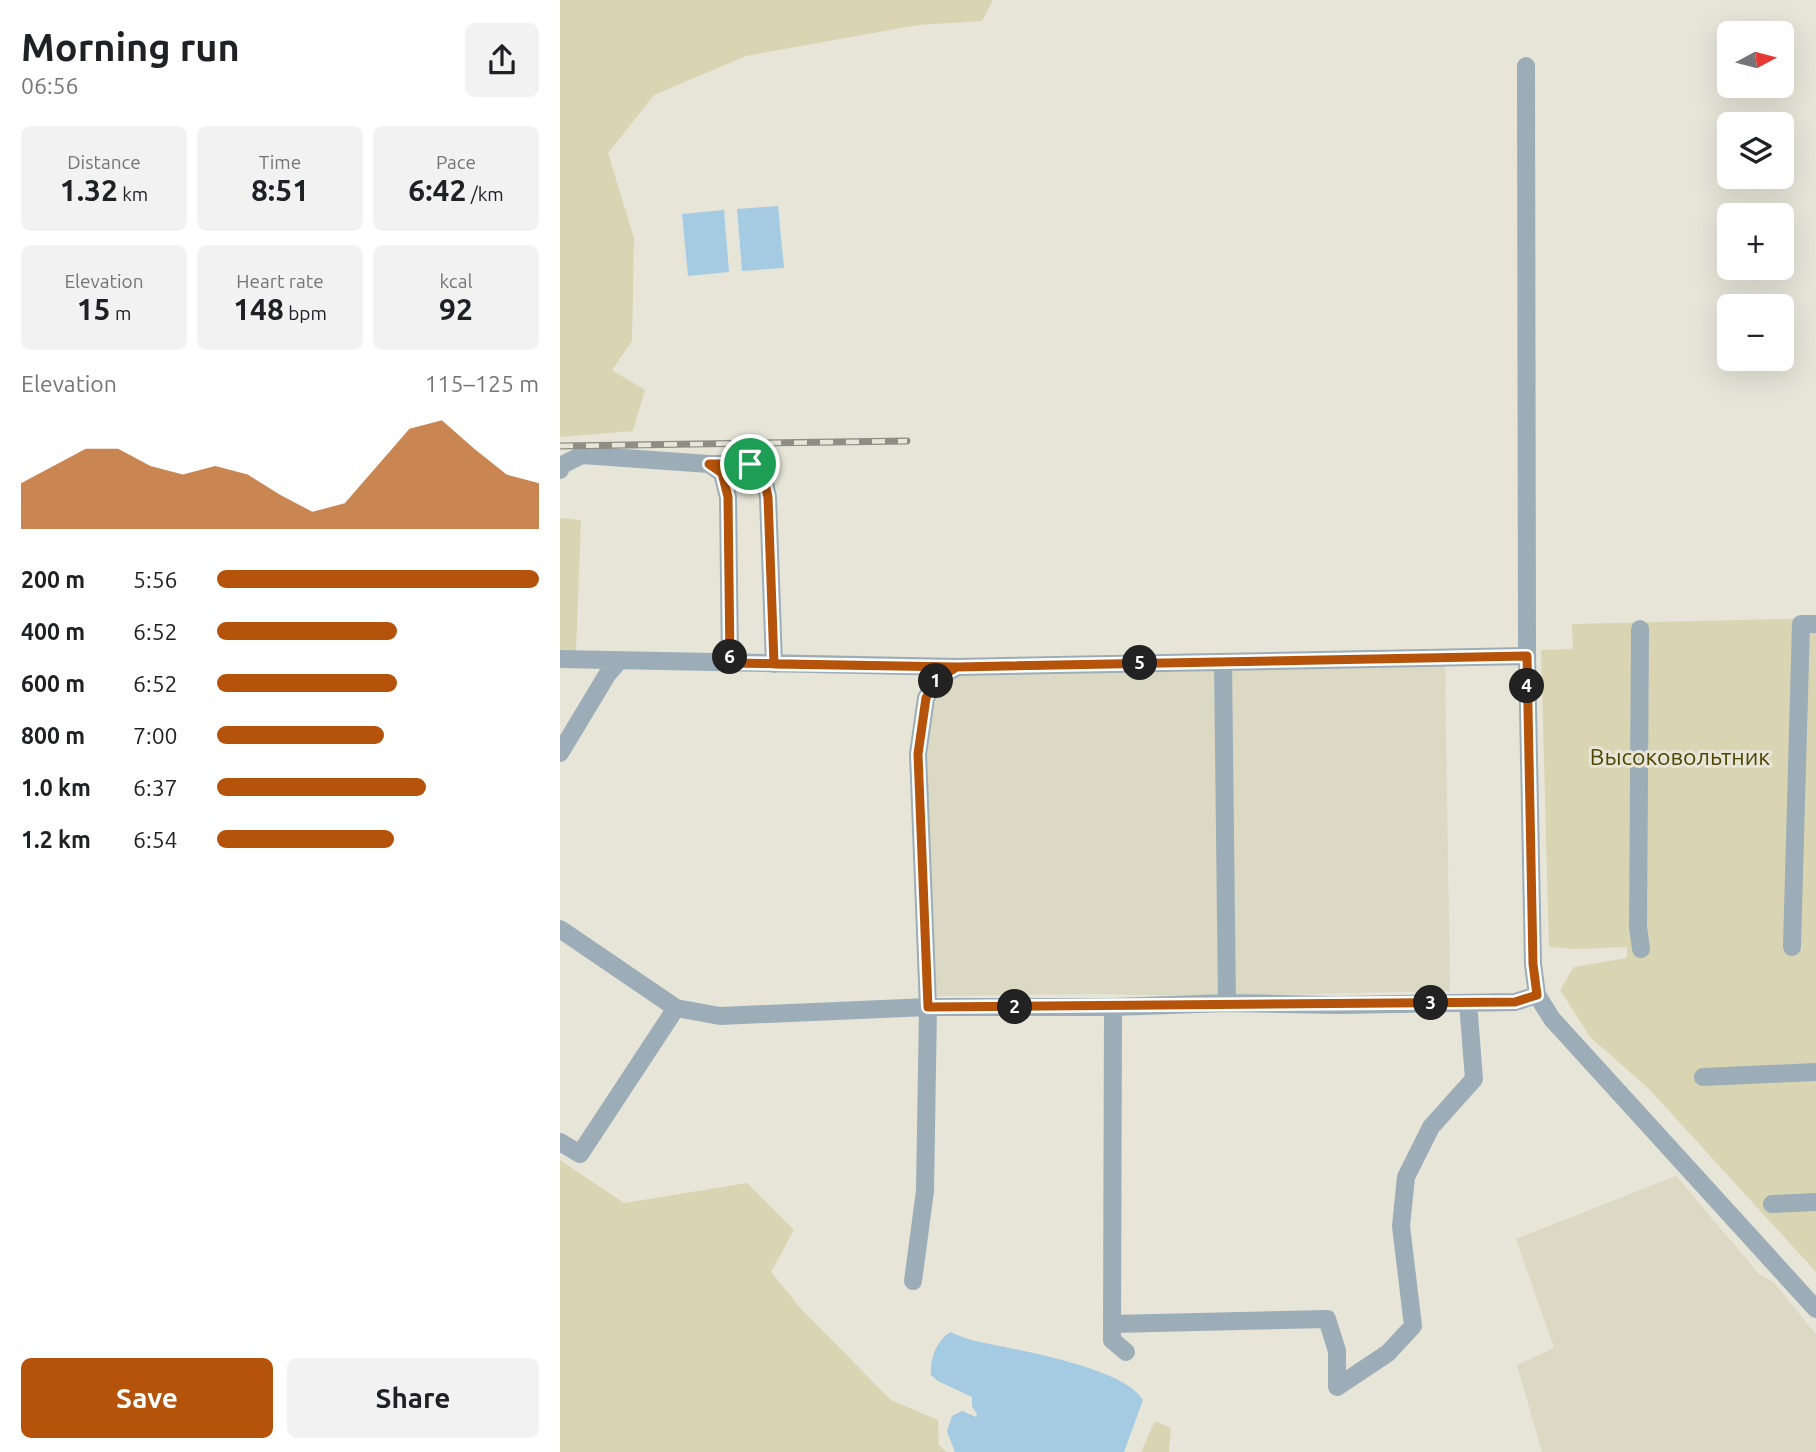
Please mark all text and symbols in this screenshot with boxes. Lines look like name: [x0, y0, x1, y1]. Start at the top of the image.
north arrow: [1717, 21, 1794, 98]
map controls: [1717, 21, 1794, 371]
button: share: [465, 23, 539, 97]
text: Morning run: [21, 26, 240, 68]
text: 06:56: [21, 73, 79, 98]
button: layers: [1717, 112, 1794, 189]
text: Distance: [67, 151, 141, 173]
text: Time: [259, 151, 301, 173]
text: Pace: [436, 151, 476, 173]
text: 1.32: [60, 173, 118, 207]
text: 8:51: [251, 173, 309, 207]
text: 6:42: [408, 173, 466, 207]
text: km: [118, 183, 148, 205]
text: /km: [466, 183, 504, 205]
button: +: [1717, 203, 1794, 280]
text: Elevation: [64, 270, 144, 292]
text: Heart rate: [236, 270, 324, 292]
text: kcal: [440, 270, 472, 292]
text: 15: [77, 292, 111, 326]
text: 148: [233, 292, 284, 326]
text: 92: [439, 292, 473, 326]
button: −: [1717, 294, 1794, 371]
text: m: [111, 302, 131, 324]
text: bpm: [284, 302, 327, 324]
text: Elevation: [21, 371, 117, 396]
text: 115–125 m: [425, 371, 539, 396]
pin: [720, 434, 780, 494]
icon: arrive: [731, 445, 769, 483]
text: 200 m: [21, 567, 85, 592]
text: 5:56: [133, 567, 178, 592]
text: 400 m: [21, 619, 85, 644]
text: 6:52: [133, 619, 178, 644]
pin: 6: [712, 640, 748, 674]
text: 6: [724, 645, 735, 667]
pin: 5: [1122, 646, 1158, 680]
text: 5: [1134, 651, 1145, 673]
pin: 1: [918, 664, 954, 698]
pin: 4: [1510, 668, 1544, 704]
text: 1: [930, 669, 941, 691]
text: 600 m: [21, 671, 85, 696]
text: 6:52: [133, 671, 178, 696]
text: 4: [1521, 674, 1532, 696]
text: 800 m: [21, 723, 85, 748]
text: 7:00: [133, 723, 178, 748]
park label: Высоковольтник: [1590, 744, 1770, 769]
text: 1.0 km: [21, 775, 91, 800]
text: 6:37: [133, 775, 178, 800]
text: 1.2 km: [21, 827, 91, 852]
text: 6:54: [133, 827, 178, 852]
pin: 3: [1414, 986, 1448, 1020]
pin: 2: [998, 990, 1032, 1024]
text: 3: [1425, 991, 1436, 1013]
text: 2: [1009, 995, 1020, 1017]
button: Save: [21, 1358, 273, 1438]
button: Share: [287, 1358, 539, 1438]

